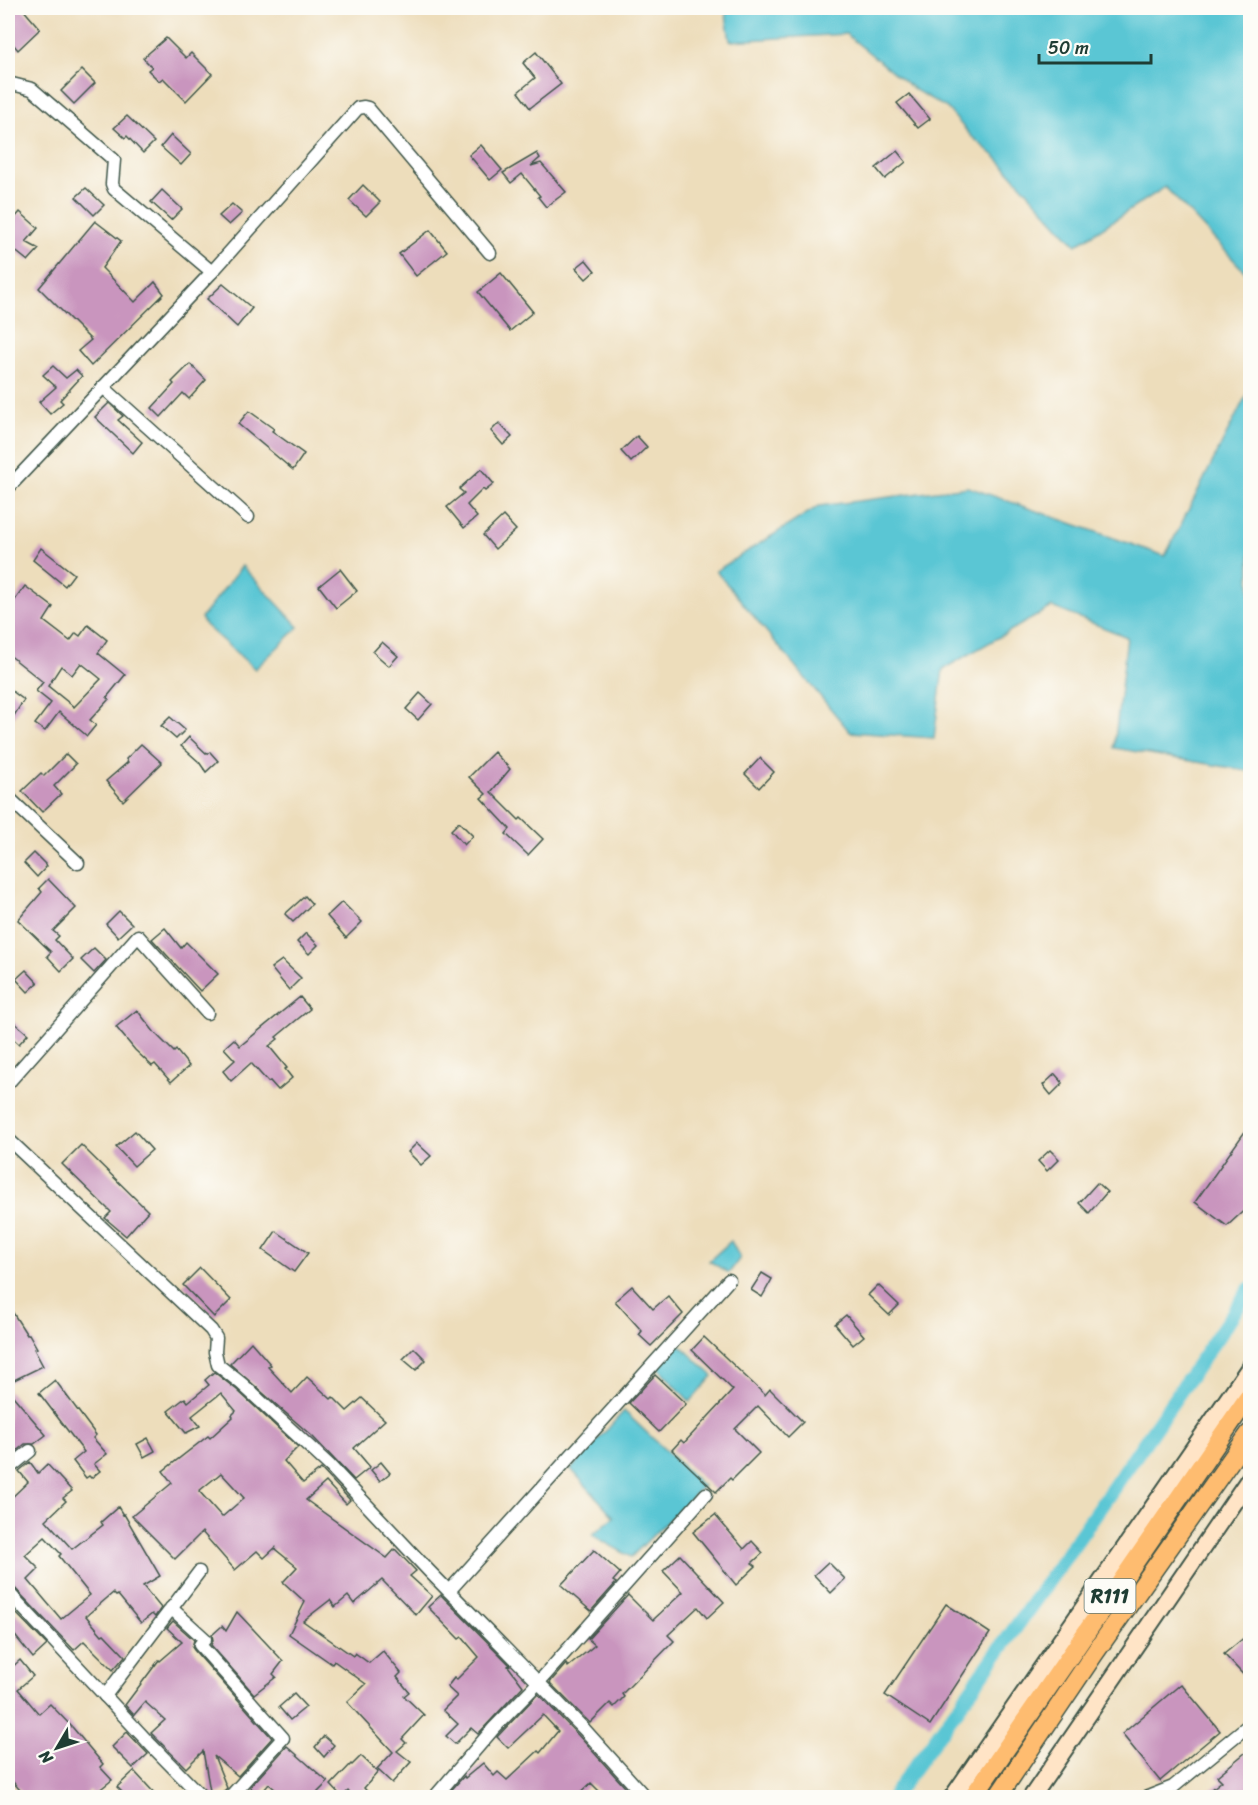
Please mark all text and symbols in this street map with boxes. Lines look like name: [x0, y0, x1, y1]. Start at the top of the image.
scale bar: [1039, 27, 1152, 65]
text: 50 m: [1048, 32, 1089, 64]
road number: R111: [1084, 1579, 1136, 1613]
north arrow: [27, 1718, 87, 1778]
text: N: [30, 1743, 61, 1771]

